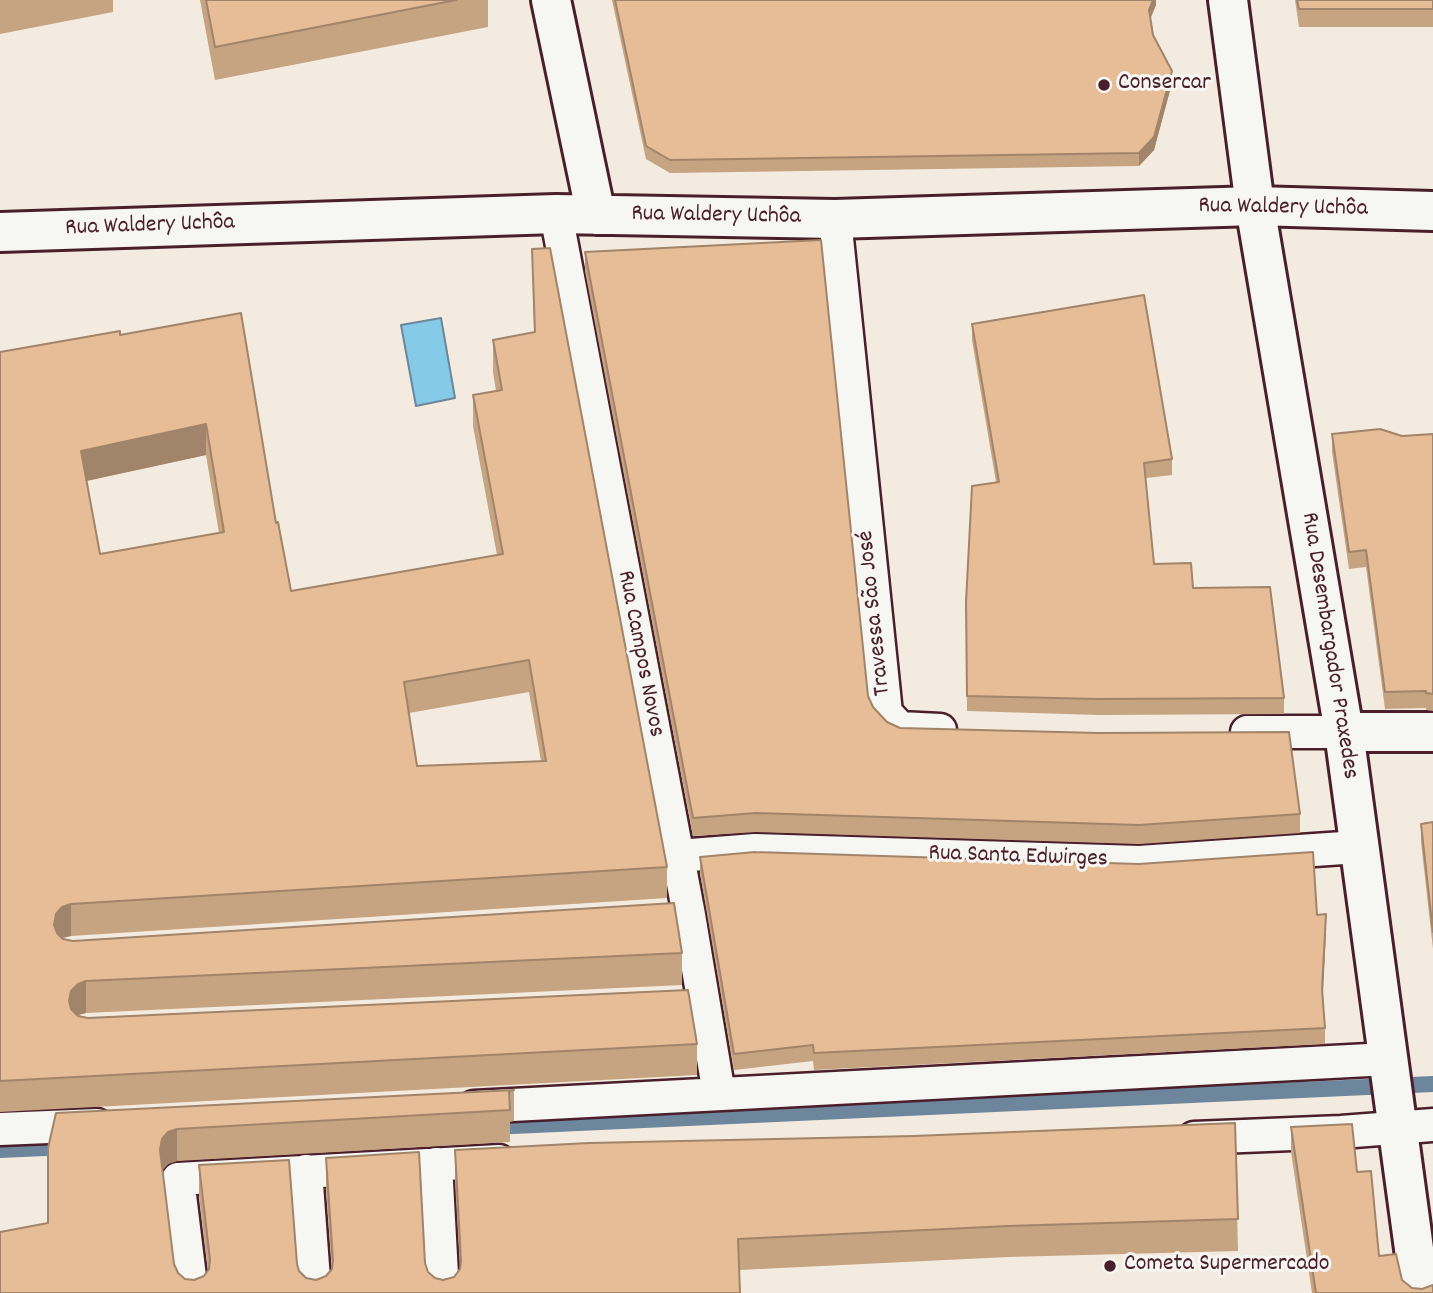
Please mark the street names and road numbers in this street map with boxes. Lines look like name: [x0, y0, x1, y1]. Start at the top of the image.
street label: Rua Waldery Uchôa: [1198, 193, 1368, 225]
street label: Rua Waldery Uchôa: [631, 201, 801, 233]
street label: Rua Waldery Uchôa: [65, 210, 235, 244]
street label: Rua Desembargador Praxedes: [1293, 510, 1363, 782]
street label: Travessa São José: [853, 529, 899, 697]
street label: Rua Campos Novos: [609, 568, 669, 740]
street label: Rua Santa Edwirges: [928, 840, 1108, 876]

